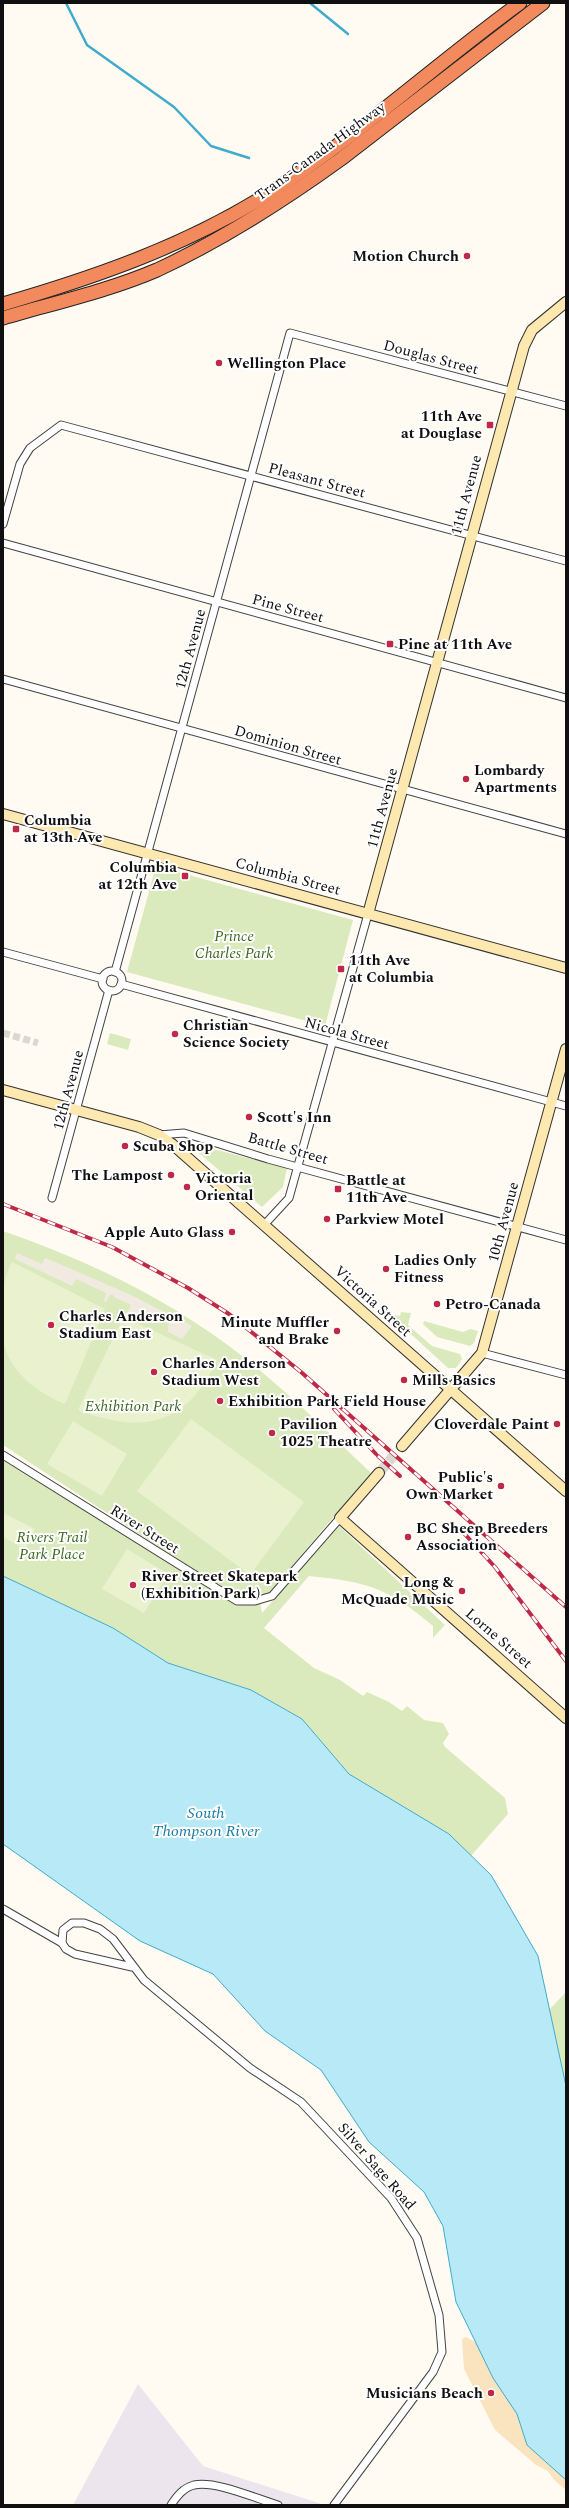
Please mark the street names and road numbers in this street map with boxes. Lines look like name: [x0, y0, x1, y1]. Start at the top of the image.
street label: Trans-Canada Highway: [250, 96, 391, 207]
street label: Douglas Street: [381, 334, 481, 381]
street label: 11th Avenue: [445, 452, 488, 538]
street label: Pleasant Street: [266, 456, 368, 504]
street label: Pine Street: [249, 588, 326, 629]
street label: 12th Avenue: [169, 606, 212, 692]
street label: Dominion Street: [232, 719, 344, 772]
street label: 11th Avenue: [361, 765, 404, 851]
street label: Columbia Street: [233, 851, 343, 902]
street label: Nicola Street: [302, 1011, 392, 1056]
street label: 12th Avenue: [47, 1047, 90, 1133]
street label: Battle Street: [245, 1126, 331, 1171]
street label: 10th Avenue: [482, 1179, 525, 1265]
street label: Victoria Street: [329, 1260, 417, 1343]
street label: River Street: [106, 1499, 184, 1560]
street label: Lorne Street: [460, 1603, 537, 1674]
street label: Silver Sage Road: [332, 2117, 421, 2215]

